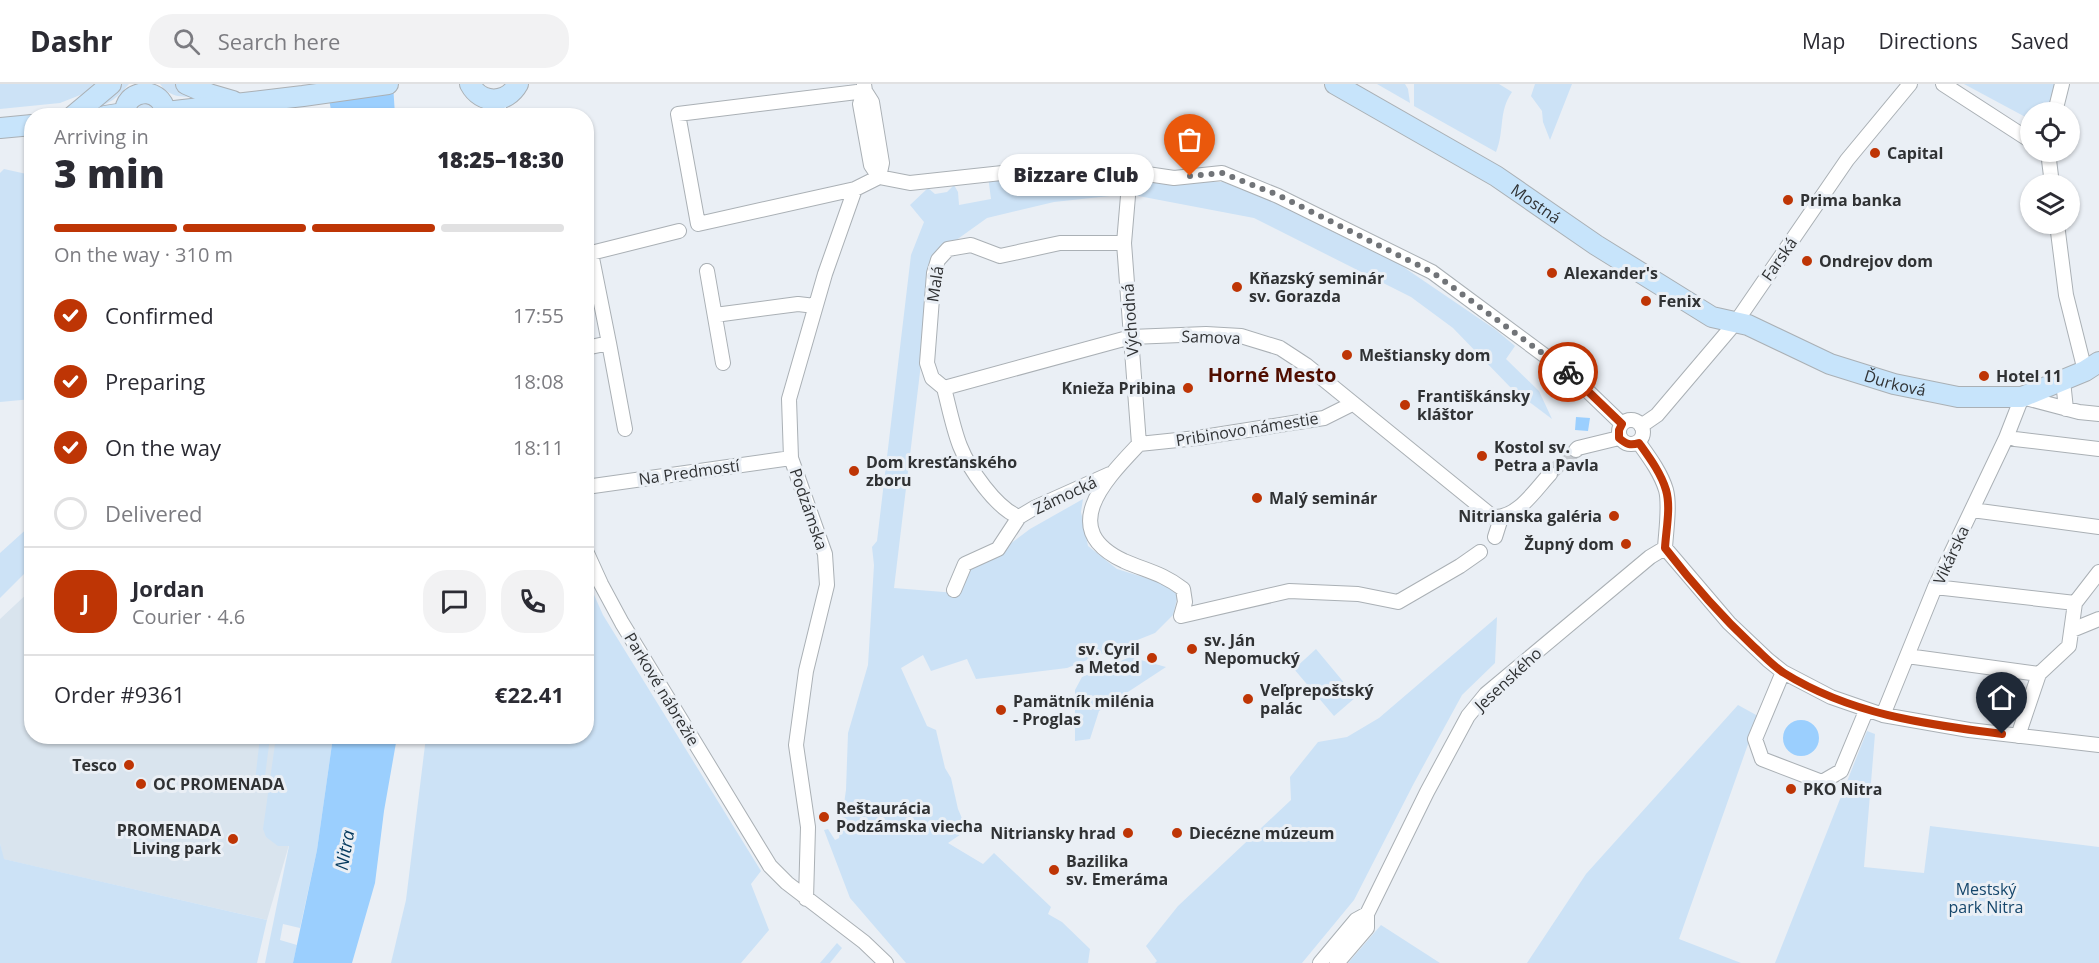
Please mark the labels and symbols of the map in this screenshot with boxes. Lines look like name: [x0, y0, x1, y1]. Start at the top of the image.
pin: [1164, 114, 1215, 176]
place label: Capital: [1887, 142, 1943, 164]
marker: Capital: [1868, 146, 1882, 160]
callout: Bizzare Club: [998, 155, 1154, 197]
street label: Mostná: [1507, 179, 1565, 229]
place label: Prima banka: [1800, 189, 1902, 211]
marker: Prima banka: [1781, 193, 1795, 207]
street label: Farská: [1756, 233, 1802, 285]
place label: Ondrejov dom: [1819, 250, 1933, 272]
marker: Ondrejov dom: [1800, 254, 1814, 268]
place label: Alexander's: [1564, 262, 1658, 284]
street label: Malá: [921, 264, 949, 304]
marker: Alexander's: [1545, 266, 1559, 280]
place label: Kňazský seminár sv. Gorazda: [1249, 267, 1384, 307]
marker: Kňazský seminár sv. Gorazda: [1230, 280, 1244, 294]
street label: Východná: [1116, 283, 1144, 357]
place label: Fenix: [1658, 290, 1702, 312]
marker: Fenix: [1639, 294, 1653, 308]
street label: Samova: [1181, 325, 1241, 349]
courier: [1538, 342, 1598, 402]
place label: Meštiansky dom: [1359, 344, 1490, 366]
marker: Meštiansky dom: [1340, 348, 1354, 362]
district label: Horné Mesto: [1208, 361, 1336, 388]
street label: Ďurková: [1861, 364, 1928, 401]
place label: Hotel 11: [1996, 365, 2062, 387]
marker: Hotel 11: [1977, 369, 1991, 383]
place label: Knieža Pribina: [1062, 377, 1176, 399]
marker: Knieža Pribina: [1181, 381, 1195, 395]
place label: Františkánsky kláštor: [1417, 385, 1531, 425]
marker: Františkánsky kláštor: [1398, 398, 1412, 412]
street label: Pribinovo námestie: [1174, 407, 1320, 451]
place label: Kostol sv. Petra a Pavla: [1494, 436, 1599, 476]
marker: Kostol sv. Petra a Pavla: [1475, 449, 1489, 463]
place label: Dom kresťanského zboru: [866, 451, 1017, 491]
street label: Na Predmostí: [637, 454, 742, 490]
marker: Dom kresťanského zboru: [847, 464, 861, 478]
street label: Podzámska: [785, 465, 833, 553]
street label: Zámocká: [1030, 471, 1100, 519]
place label: Malý seminár: [1269, 487, 1377, 509]
marker: Malý seminár: [1250, 491, 1264, 505]
place label: Nitrianska galéria: [1458, 505, 1602, 527]
marker: Nitrianska galéria: [1607, 509, 1621, 523]
street label: Vikárska: [1928, 522, 1974, 588]
place label: Župný dom: [1525, 533, 1614, 555]
marker: Župný dom: [1619, 537, 1633, 551]
street label: Parkové nábrežie: [619, 628, 705, 750]
place label: sv. Ján Nepomucký: [1204, 629, 1301, 669]
place label: sv. Cyril a Metod: [1075, 638, 1140, 678]
marker: sv. Ján Nepomucký: [1185, 642, 1199, 656]
street label: Jesenského: [1468, 642, 1546, 717]
marker: sv. Cyril a Metod: [1145, 651, 1159, 665]
pin: [1976, 672, 2027, 734]
place label: Veľprepoštský palác: [1260, 679, 1374, 719]
place label: Pamätník milénia - Proglas: [1013, 690, 1155, 730]
marker: Veľprepoštský palác: [1241, 692, 1255, 706]
marker: Pamätník milénia - Proglas: [994, 703, 1008, 717]
place label: Tesco: [72, 754, 117, 776]
marker: Tesco: [122, 758, 136, 772]
place label: OC PROMENADA: [153, 773, 285, 795]
marker: OC PROMENADA: [134, 777, 148, 791]
place label: PKO Nitra: [1803, 778, 1882, 800]
marker: PKO Nitra: [1784, 782, 1798, 796]
place label: Reštaurácia Podzámska viecha: [836, 797, 983, 837]
marker: Reštaurácia Podzámska viecha: [817, 810, 831, 824]
place label: PROMENADA Living park: [117, 819, 222, 859]
place label: Nitriansky hrad: [990, 822, 1116, 844]
place label: Diecézne múzeum: [1189, 822, 1335, 844]
marker: Nitriansky hrad: [1121, 826, 1135, 840]
marker: Diecézne múzeum: [1170, 826, 1184, 840]
water label: Nitra: [329, 828, 359, 872]
marker: PROMENADA Living park: [226, 832, 240, 846]
place label: Bazilika sv. Emeráma: [1066, 850, 1168, 890]
marker: Bazilika sv. Emeráma: [1047, 863, 1061, 877]
park label: Mestský park Nitra: [1949, 878, 2024, 918]

